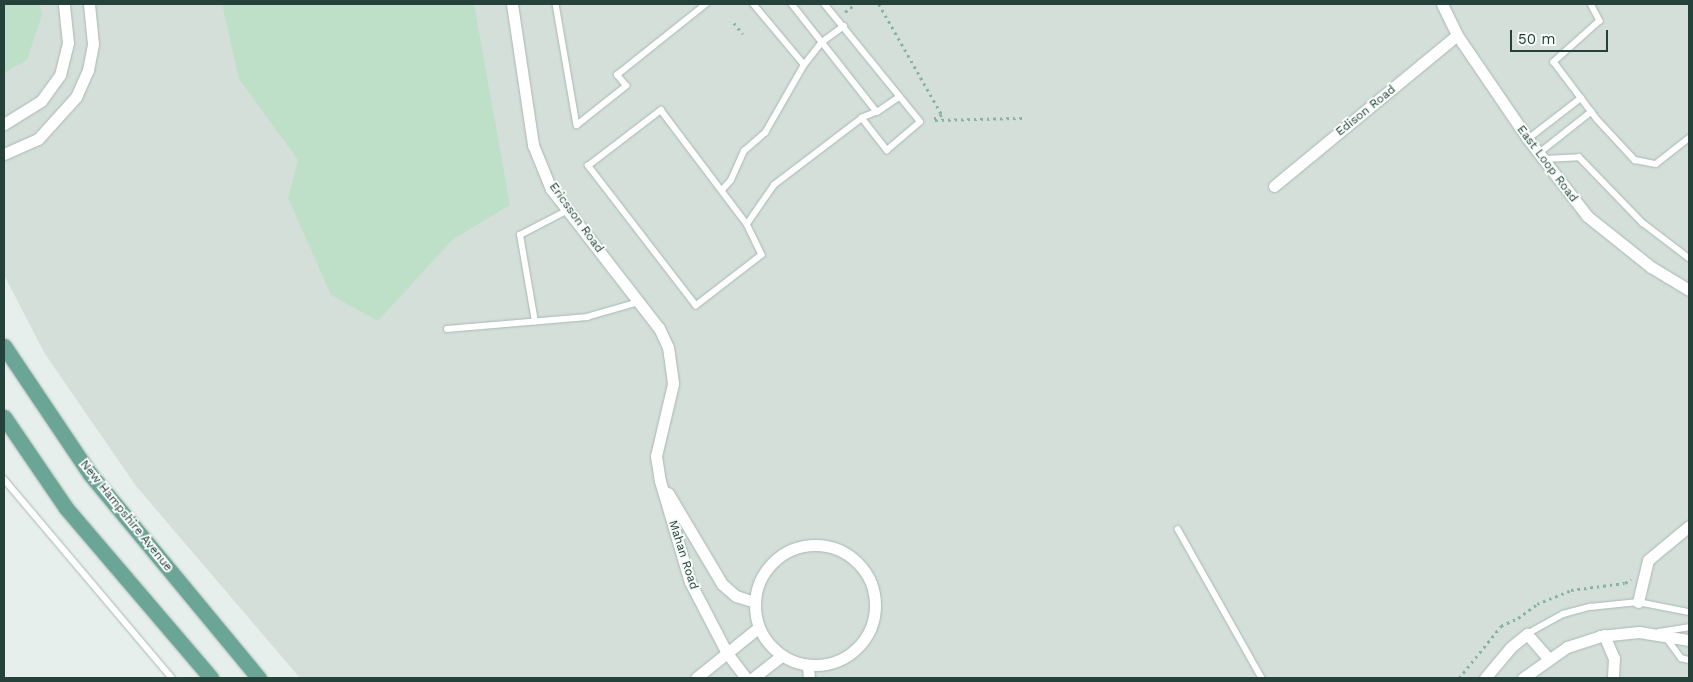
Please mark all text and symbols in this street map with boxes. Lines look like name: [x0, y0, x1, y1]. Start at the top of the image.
scale bar: [1513, 20, 1610, 52]
text: 50 m: [1518, 30, 1555, 48]
street label: Edison Road: [1333, 83, 1399, 139]
street label: East Loop Road: [1514, 123, 1580, 205]
street label: Ericsson Road: [546, 180, 606, 256]
street label: New Hampshire Avenue: [77, 457, 175, 575]
street label: Mahan Road: [665, 519, 701, 591]

